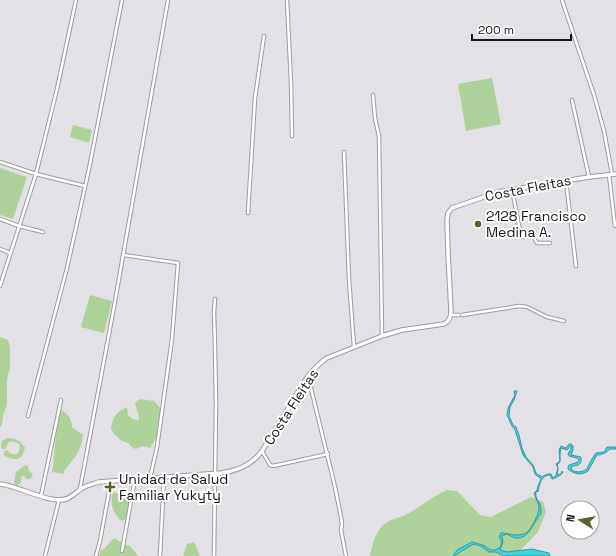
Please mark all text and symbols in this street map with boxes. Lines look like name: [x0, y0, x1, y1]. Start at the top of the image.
scale bar: [472, 16, 571, 42]
text: 200 m: [478, 22, 514, 38]
street label: Costa Fleitas: [483, 171, 573, 205]
place label: 2128 Francisco Medina A.: [486, 207, 587, 241]
marker: 2128 Francisco Medina A.: [473, 219, 483, 229]
street label: Costa Fleitas: [260, 365, 322, 449]
place label: Unidad de Salud Familiar Yukyty: [119, 470, 228, 504]
marker: Unidad de Salud Familiar Yukyty: [104, 481, 116, 493]
north arrow: [560, 500, 600, 540]
text: N: [563, 513, 578, 523]

